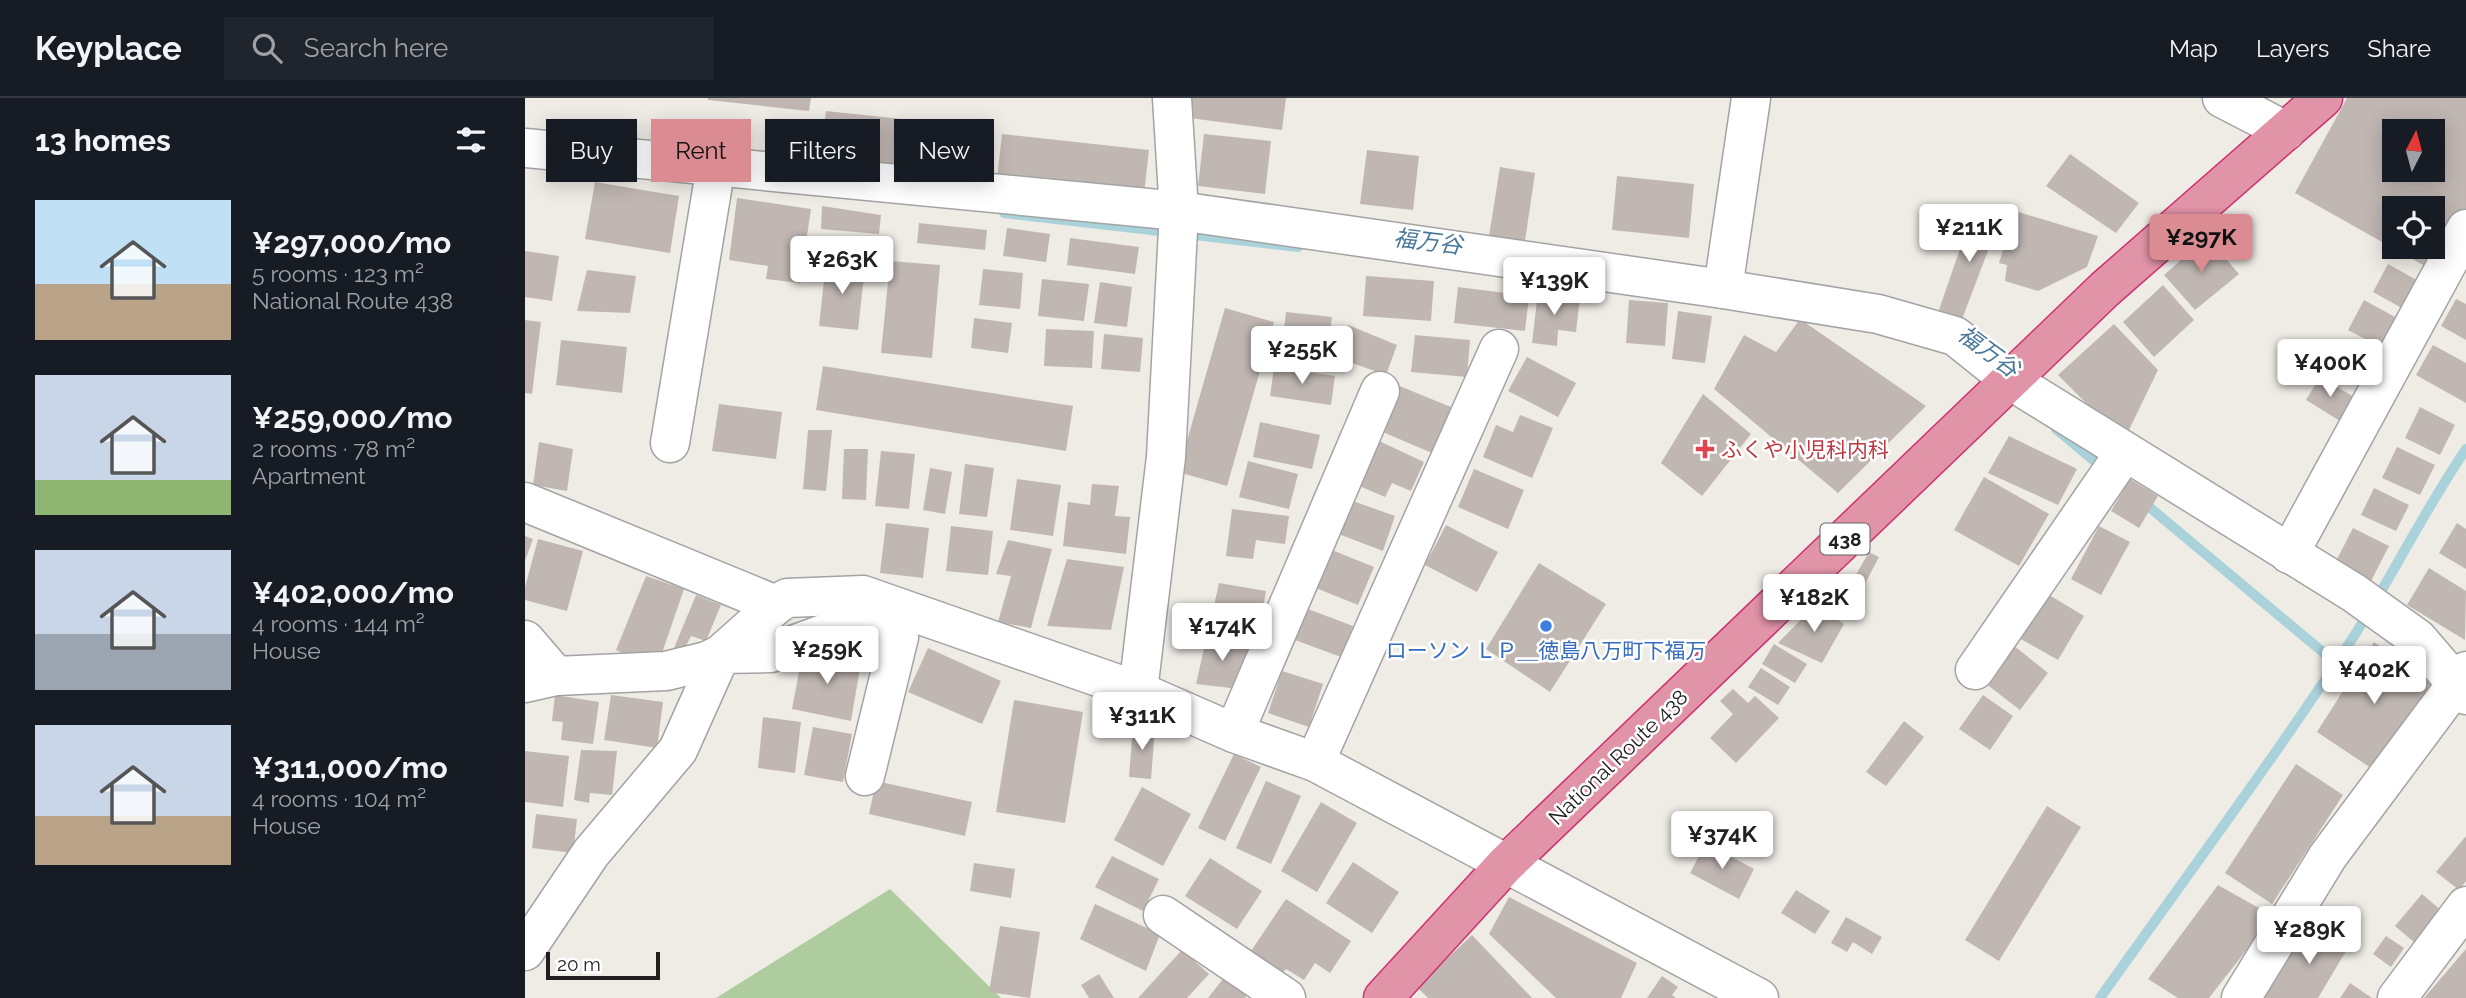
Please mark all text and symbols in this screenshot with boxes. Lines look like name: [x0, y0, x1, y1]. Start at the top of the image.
search box: [224, 17, 714, 80]
text: Keyplace: [35, 29, 182, 68]
icon: search: [248, 29, 286, 67]
text: Search here: [304, 33, 448, 63]
text: Map: [2169, 34, 2218, 63]
text: Layers: [2256, 34, 2329, 63]
text: Share: [2367, 34, 2431, 63]
chip: Buy: [546, 119, 637, 182]
chip: Rent: [651, 119, 751, 182]
chip: Filters: [765, 119, 880, 182]
chip: New: [894, 119, 994, 182]
north arrow: [2382, 119, 2445, 182]
map controls: [2382, 119, 2445, 259]
icon: filters: [452, 121, 490, 159]
text: 13 homes: [35, 123, 171, 158]
button: locate: [2382, 196, 2445, 259]
pin: ¥211K: [1920, 204, 2018, 264]
text: ¥211K: [1935, 213, 2003, 240]
pin: ¥297K: [2152, 214, 2250, 274]
water label: 福万谷: [1392, 223, 1466, 259]
text: ¥297K: [2165, 223, 2237, 250]
text: ¥297,000/mo: [252, 225, 451, 260]
icon: home: [91, 228, 175, 312]
pin: ¥263K: [793, 236, 891, 296]
text: ¥263K: [806, 245, 878, 272]
pin: ¥139K: [1505, 258, 1603, 317]
text: 5 rooms · 123 m²: [252, 260, 424, 287]
text: ¥139K: [1519, 266, 1589, 293]
text: National Route 438: [252, 287, 453, 314]
water label: 福万谷: [1953, 320, 2026, 383]
pin: ¥255K: [1253, 327, 1351, 386]
text: ¥255K: [1267, 335, 1337, 362]
pin: ¥400K: [2281, 340, 2379, 399]
text: ¥400K: [2293, 348, 2367, 375]
text: ¥259,000/mo: [252, 400, 453, 435]
icon: home: [91, 403, 175, 487]
text: 2 rooms · 78 m²: [252, 435, 415, 462]
place label: ふくや小児科内科: [1721, 437, 1889, 462]
marker: ふくや小児科内科: [1695, 439, 1715, 459]
text: Apartment: [252, 462, 366, 489]
road number: 438: [1821, 524, 1869, 554]
pin: ¥182K: [1765, 574, 1863, 634]
text: ¥402,000/mo: [252, 575, 454, 610]
icon: home: [91, 578, 175, 662]
text: ¥182K: [1779, 583, 1849, 610]
pin: ¥174K: [1173, 603, 1271, 663]
text: 4 rooms · 144 m²: [252, 610, 425, 637]
text: ¥174K: [1188, 612, 1256, 639]
marker: ローソン ＬＰ＿徳島八万町下福万: [1538, 618, 1554, 634]
pin: ¥259K: [778, 626, 876, 686]
text: ¥259K: [791, 635, 863, 662]
text: House: [252, 637, 321, 664]
place label: ローソン ＬＰ＿徳島八万町下福万: [1386, 638, 1706, 663]
pin: ¥402K: [2325, 646, 2423, 706]
text: ¥402K: [2338, 655, 2410, 682]
street label: National Route 438: [1543, 684, 1693, 830]
pin: ¥311K: [1093, 692, 1191, 752]
text: ¥311K: [1108, 701, 1176, 728]
text: ¥311,000/mo: [252, 750, 448, 785]
icon: home: [91, 753, 175, 837]
text: 4 rooms · 104 m²: [252, 785, 426, 812]
text: House: [252, 812, 321, 839]
pin: ¥374K: [1673, 812, 1771, 871]
text: ¥374K: [1687, 820, 1757, 847]
pin: ¥289K: [2260, 906, 2358, 966]
text: ¥289K: [2273, 915, 2345, 942]
scale bar: [546, 949, 660, 981]
text: 20 m: [557, 953, 601, 975]

